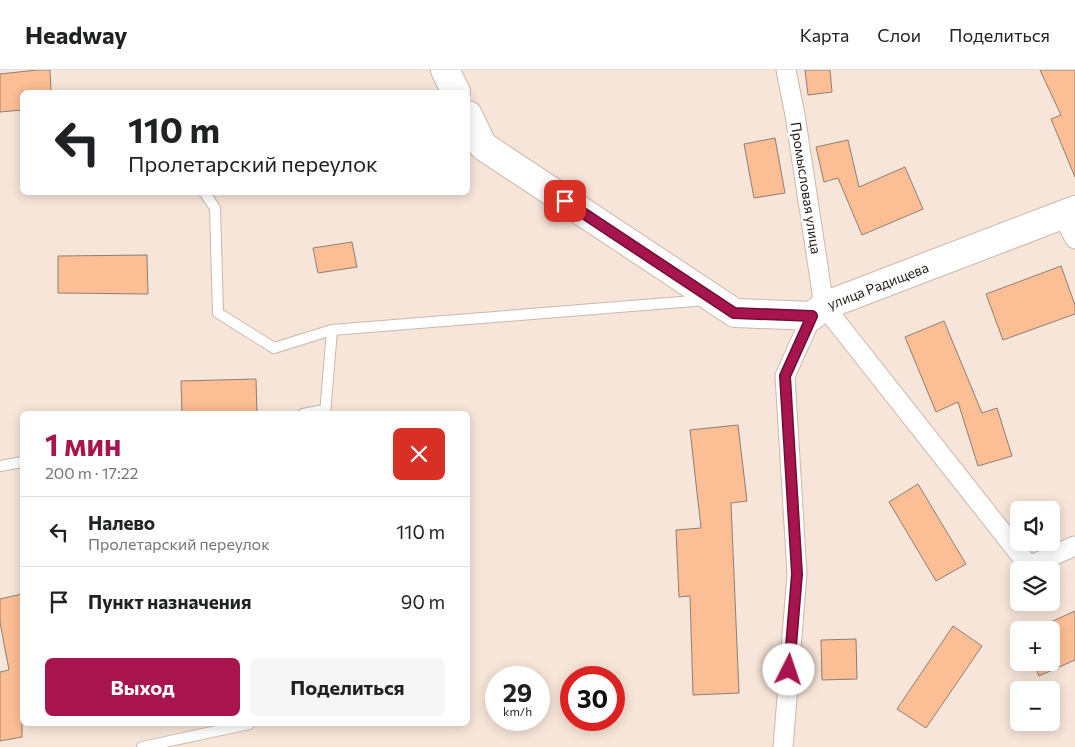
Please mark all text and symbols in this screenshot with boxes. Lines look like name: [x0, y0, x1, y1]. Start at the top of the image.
text: Headway: [25, 20, 128, 49]
text: Карта: [800, 24, 849, 46]
text: Слои: [877, 24, 921, 46]
text: Поделиться: [949, 24, 1050, 46]
text: 110 m: [128, 107, 220, 150]
icon: left: [45, 110, 110, 175]
street label: Промысловая улица: [788, 121, 825, 255]
text: Пролетарский переулок: [128, 150, 378, 177]
pin: [544, 180, 586, 222]
icon: arrive: [551, 187, 579, 215]
street label: улица Радищева: [825, 258, 931, 313]
text: 1 мин: [45, 425, 121, 462]
button: close: [393, 428, 445, 480]
text: 200 m · 17:22: [45, 463, 138, 482]
map controls: [1010, 501, 1060, 731]
button: sound: [1010, 501, 1060, 551]
text: Налево: [88, 511, 155, 534]
icon: left: [45, 518, 73, 546]
text: 110 m: [396, 520, 445, 543]
text: Пролетарский переулок: [88, 534, 270, 553]
button: layers: [1010, 561, 1060, 611]
icon: arrive: [45, 588, 73, 616]
text: Пункт назначения: [88, 590, 251, 613]
text: 90 m: [401, 590, 445, 613]
button: +: [1010, 621, 1060, 671]
position arrow: [762, 643, 814, 695]
button: Выход: [45, 658, 240, 716]
button: Поделиться: [250, 658, 445, 716]
speed limit sign: 30: [560, 666, 625, 731]
text: 29: [503, 677, 532, 707]
button: −: [1010, 681, 1060, 731]
text: km/h: [503, 704, 532, 718]

